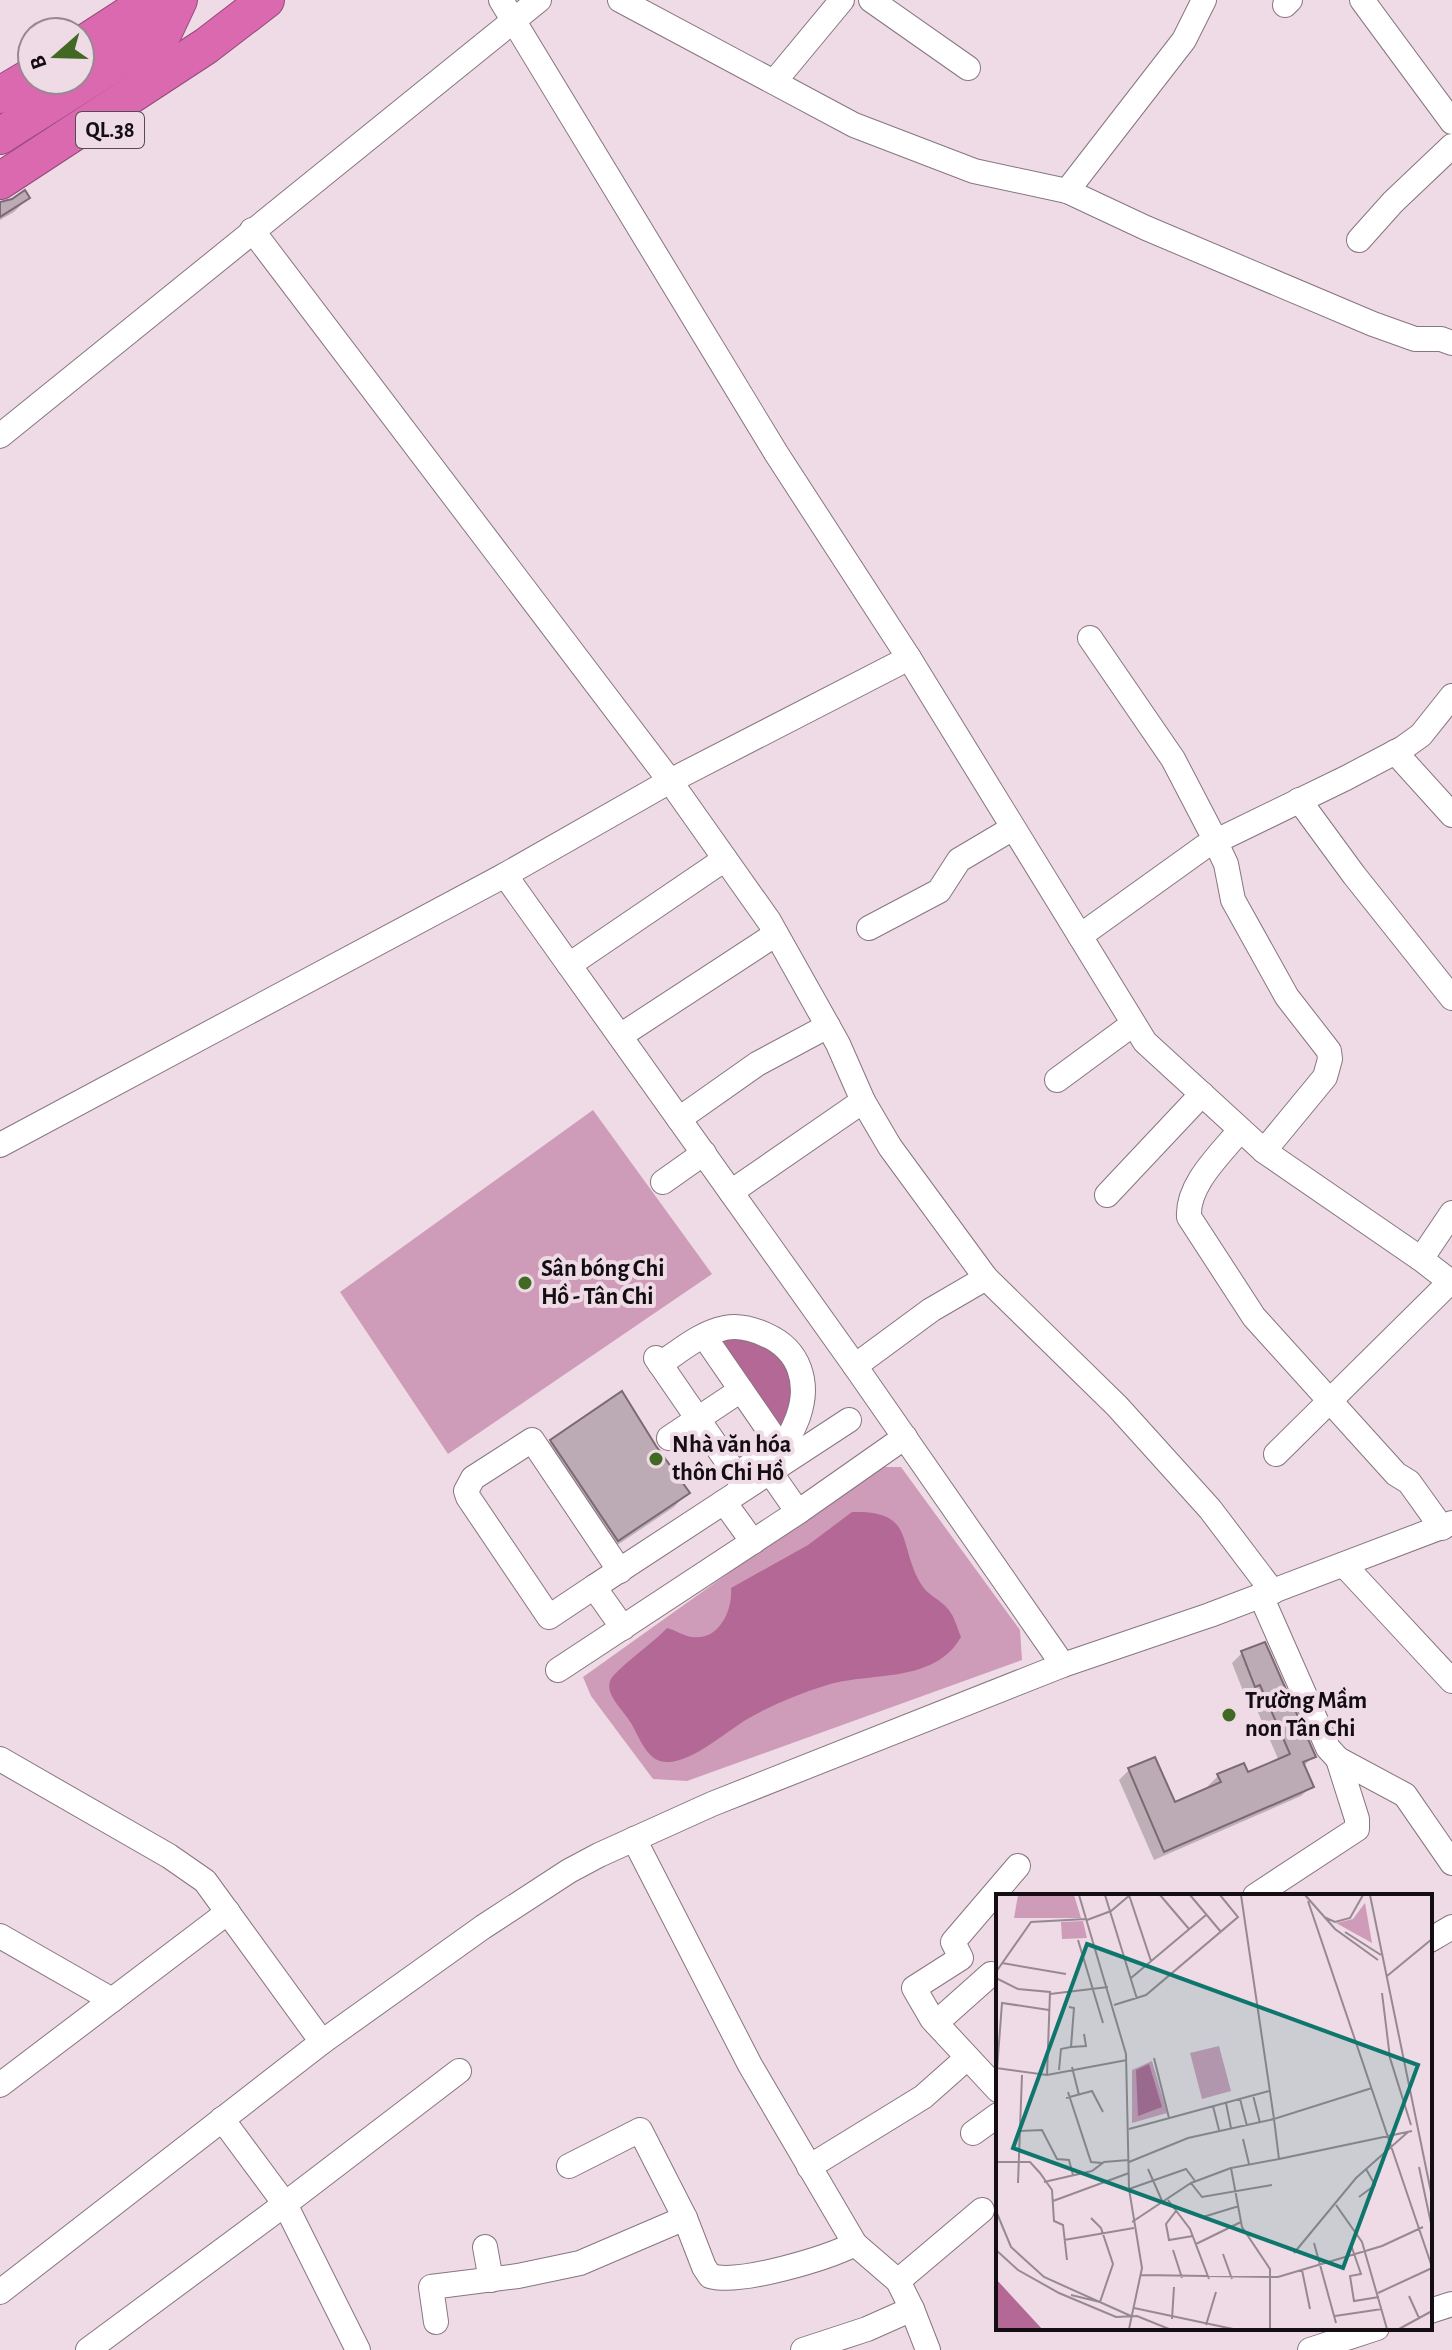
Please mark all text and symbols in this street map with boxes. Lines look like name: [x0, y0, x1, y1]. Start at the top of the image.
north arrow: [16, 16, 96, 96]
text: B: [26, 53, 51, 72]
road number: QL.38: [76, 112, 144, 148]
place label: Sân bóng Chi Hồ - Tân Chi: [541, 1257, 664, 1309]
marker: Sân bóng Chi Hồ - Tân Chi: [516, 1274, 534, 1292]
place label: Nhà văn hóa thôn Chi Hồ: [672, 1433, 791, 1485]
marker: Nhà văn hóa thôn Chi Hồ: [647, 1450, 665, 1468]
place label: Trường Mầm non Tân Chi: [1245, 1687, 1367, 1741]
marker: Trường Mầm non Tân Chi: [1220, 1706, 1238, 1724]
inset map: [996, 1894, 1432, 2330]

